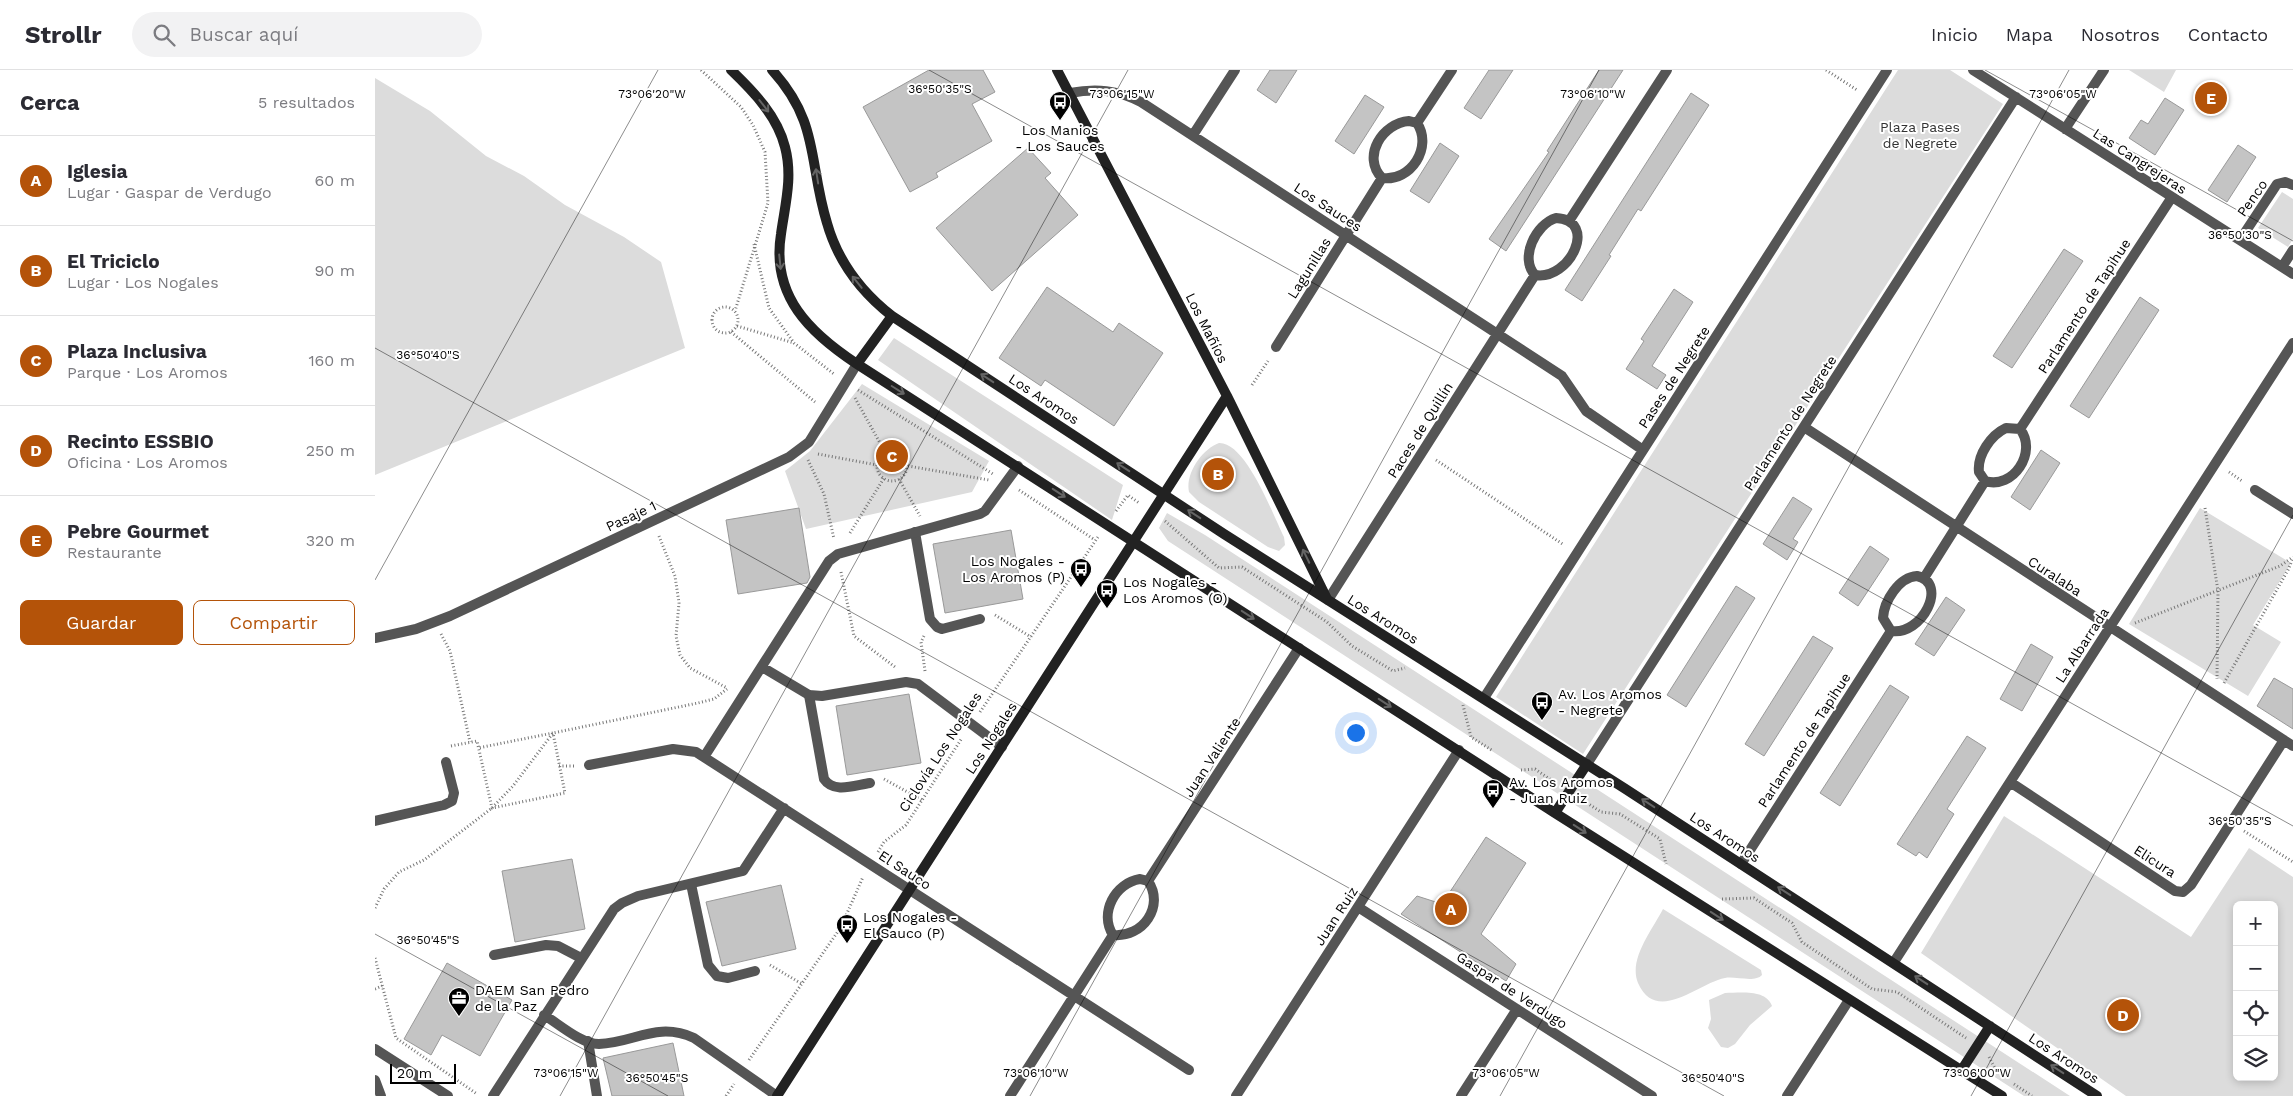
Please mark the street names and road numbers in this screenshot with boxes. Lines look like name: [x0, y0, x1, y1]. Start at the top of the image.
street label: Las Cangrejeras: [2090, 125, 2190, 197]
street label: Penco: [2234, 176, 2270, 220]
street label: Los Sauces: [1291, 179, 1365, 235]
street label: Lagunillas: [1284, 235, 1334, 301]
street label: Parlamento de Tapihue: [2034, 236, 2134, 376]
street label: Los Mañíos: [1182, 290, 1232, 366]
street label: Pases de Negrete: [1635, 323, 1713, 431]
street label: Parlamento de Negrete: [1740, 352, 1840, 494]
street label: Los Aromos: [1006, 370, 1082, 428]
street label: Paces de Quillín: [1384, 379, 1456, 481]
street label: Pasaje 1: [603, 497, 659, 535]
street label: Curalaba: [2025, 553, 2085, 599]
street label: Los Aromos: [1345, 591, 1421, 647]
street label: La Albarrada: [2052, 604, 2112, 686]
street label: Parlamento de Tapihue: [1754, 670, 1854, 810]
street label: Ciclovía Los Nogales: [895, 689, 985, 815]
street label: Los Nogales: [962, 699, 1020, 777]
street label: Juan Valiente: [1180, 714, 1244, 800]
street label: Los Aromos: [1687, 808, 1763, 866]
street label: Elicura: [2131, 842, 2179, 881]
street label: El Sauco: [876, 847, 934, 893]
street label: Juan Ruiz: [1311, 884, 1361, 948]
street label: Gaspar de Verdugo: [1454, 948, 1570, 1032]
street label: Los Aromos: [2026, 1029, 2102, 1087]

